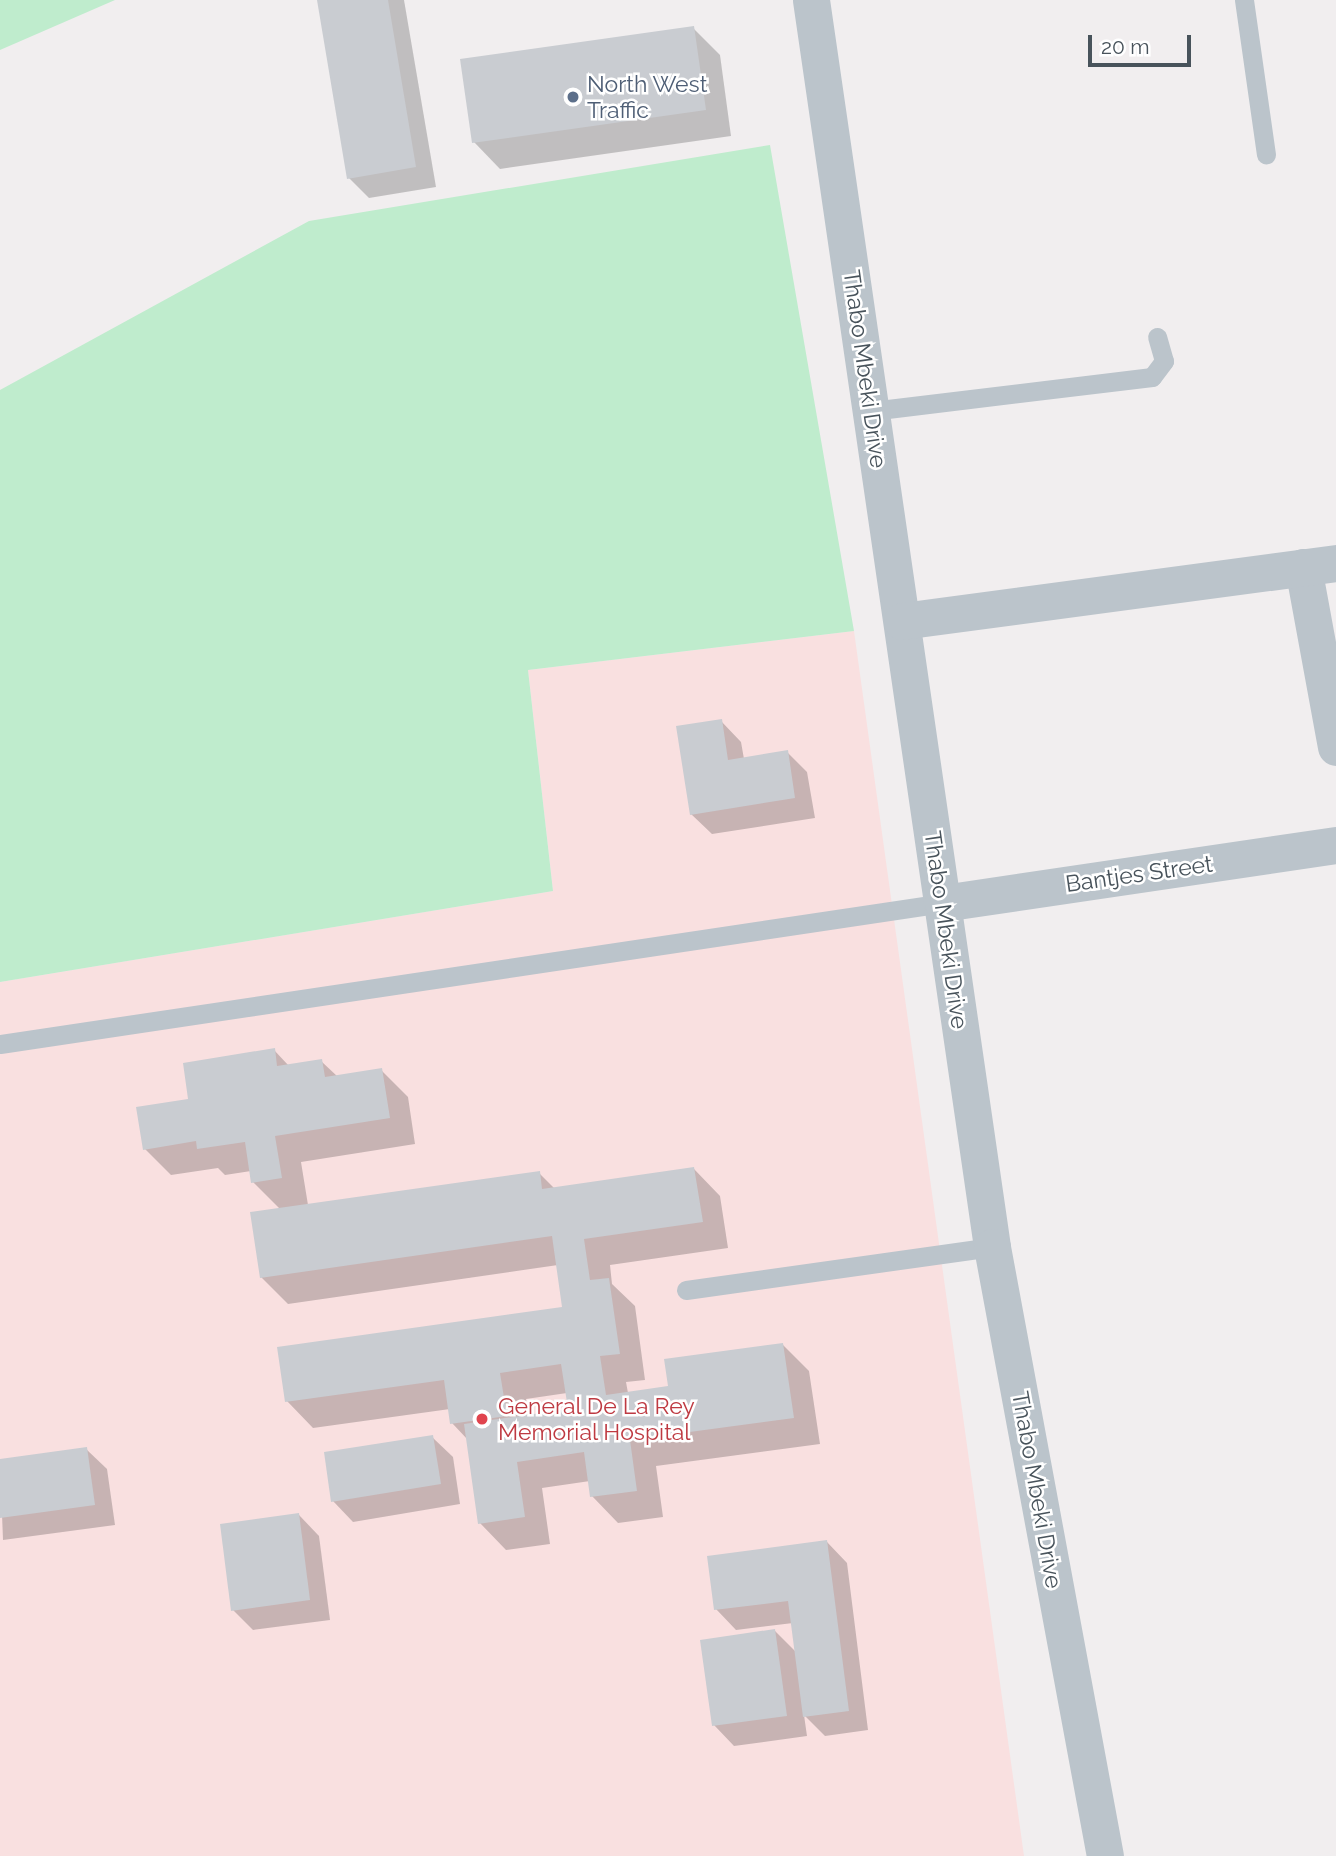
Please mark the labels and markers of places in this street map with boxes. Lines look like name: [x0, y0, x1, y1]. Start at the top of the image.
place label: North West Traffic: [587, 70, 708, 124]
marker: North West Traffic: [565, 89, 581, 105]
place label: General De La Rey Memorial Hospital: [498, 1392, 695, 1446]
marker: General De La Rey Memorial Hospital: [472, 1409, 492, 1429]

